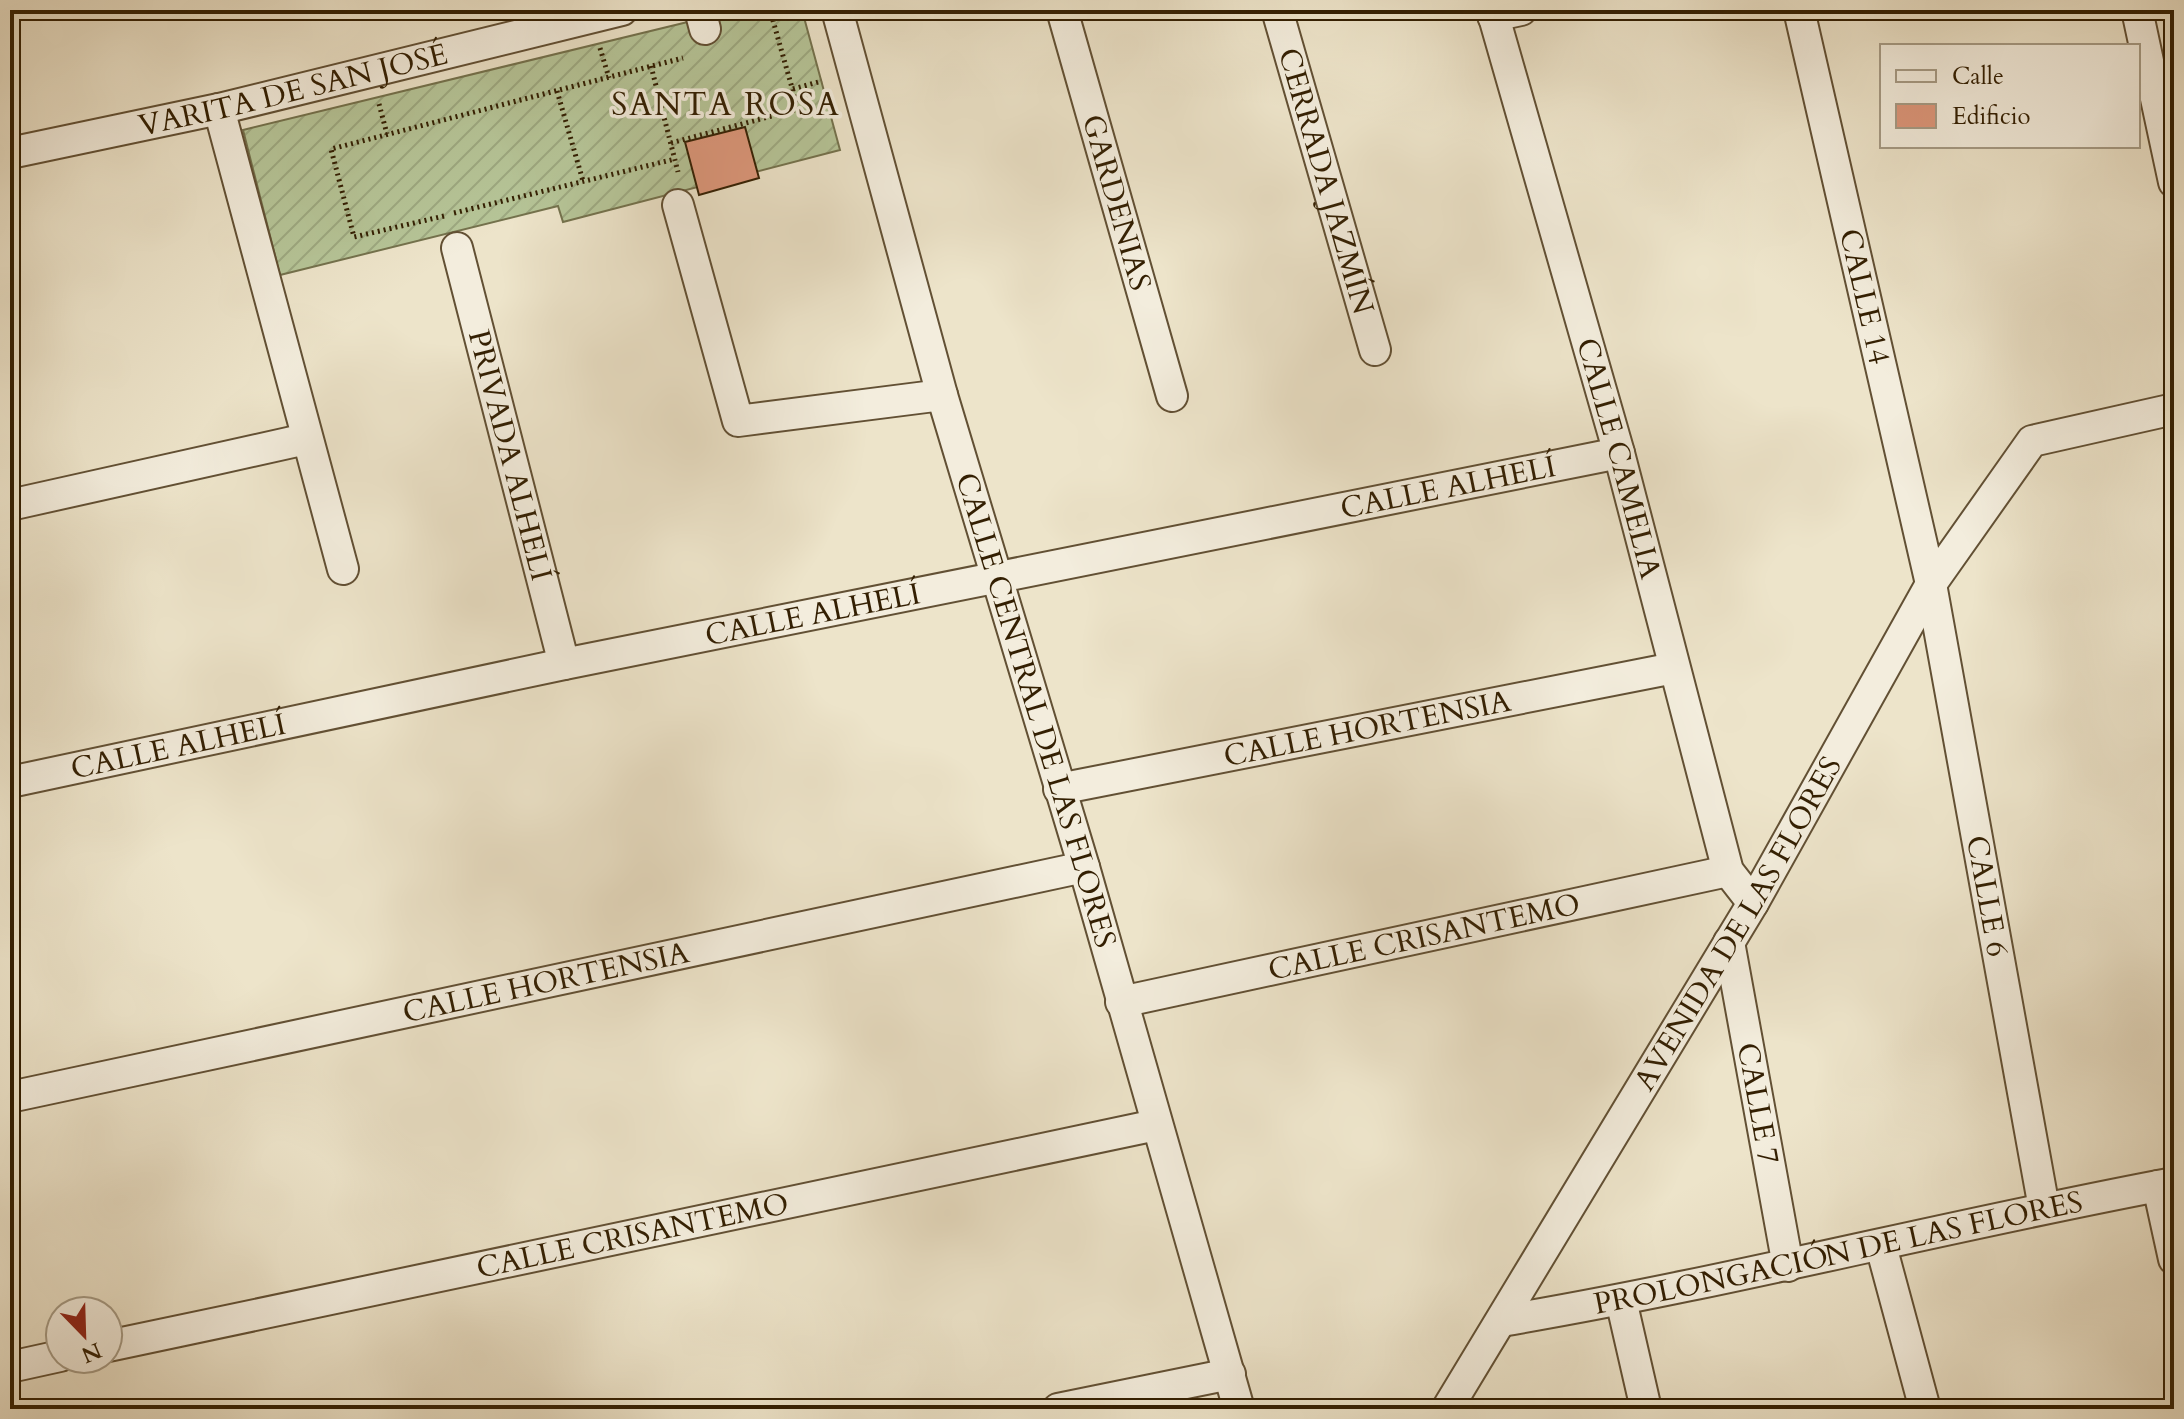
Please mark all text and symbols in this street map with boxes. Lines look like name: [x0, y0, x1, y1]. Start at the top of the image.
street label: VARITA DE SAN JOSÉ: [135, 34, 452, 146]
street label: CERRADA JAZMÍN: [1268, 43, 1384, 319]
legend: [1880, 44, 2140, 148]
text: Calle: [1952, 60, 2004, 93]
district label: SANTA ROSA: [611, 83, 841, 127]
text: Edificio: [1952, 100, 2031, 133]
street label: GARDENIAS: [1072, 110, 1161, 295]
street label: CALLE 14: [1829, 225, 1900, 368]
street label: PRIVADA ALHELÍ: [458, 326, 562, 585]
street label: CALLE CAMELIA: [1566, 333, 1671, 584]
street label: CALLE ALHELÍ: [1337, 446, 1559, 529]
street label: CALLE CENTRAL DE LAS FLORES: [946, 468, 1126, 952]
street label: CALLE ALHELÍ: [702, 573, 924, 656]
street label: CALLE HORTENSIA: [1220, 680, 1515, 777]
street label: CALLE ALHELÍ: [67, 704, 290, 789]
street label: AVENIDA DE LAS FLORES: [1624, 749, 1852, 1098]
street label: CALLE 6: [1956, 832, 2018, 960]
street label: CALLE CRISANTEMO: [1264, 884, 1584, 991]
street label: CALLE HORTENSIA: [399, 932, 694, 1033]
street label: CALLE 7: [1727, 1039, 1789, 1167]
street label: PROLONGACIÓN DE LAS FLORES: [1590, 1181, 2086, 1325]
street label: CALLE CRISANTEMO: [473, 1183, 792, 1289]
north arrow: [44, 1295, 124, 1375]
text: N: [77, 1335, 106, 1370]

